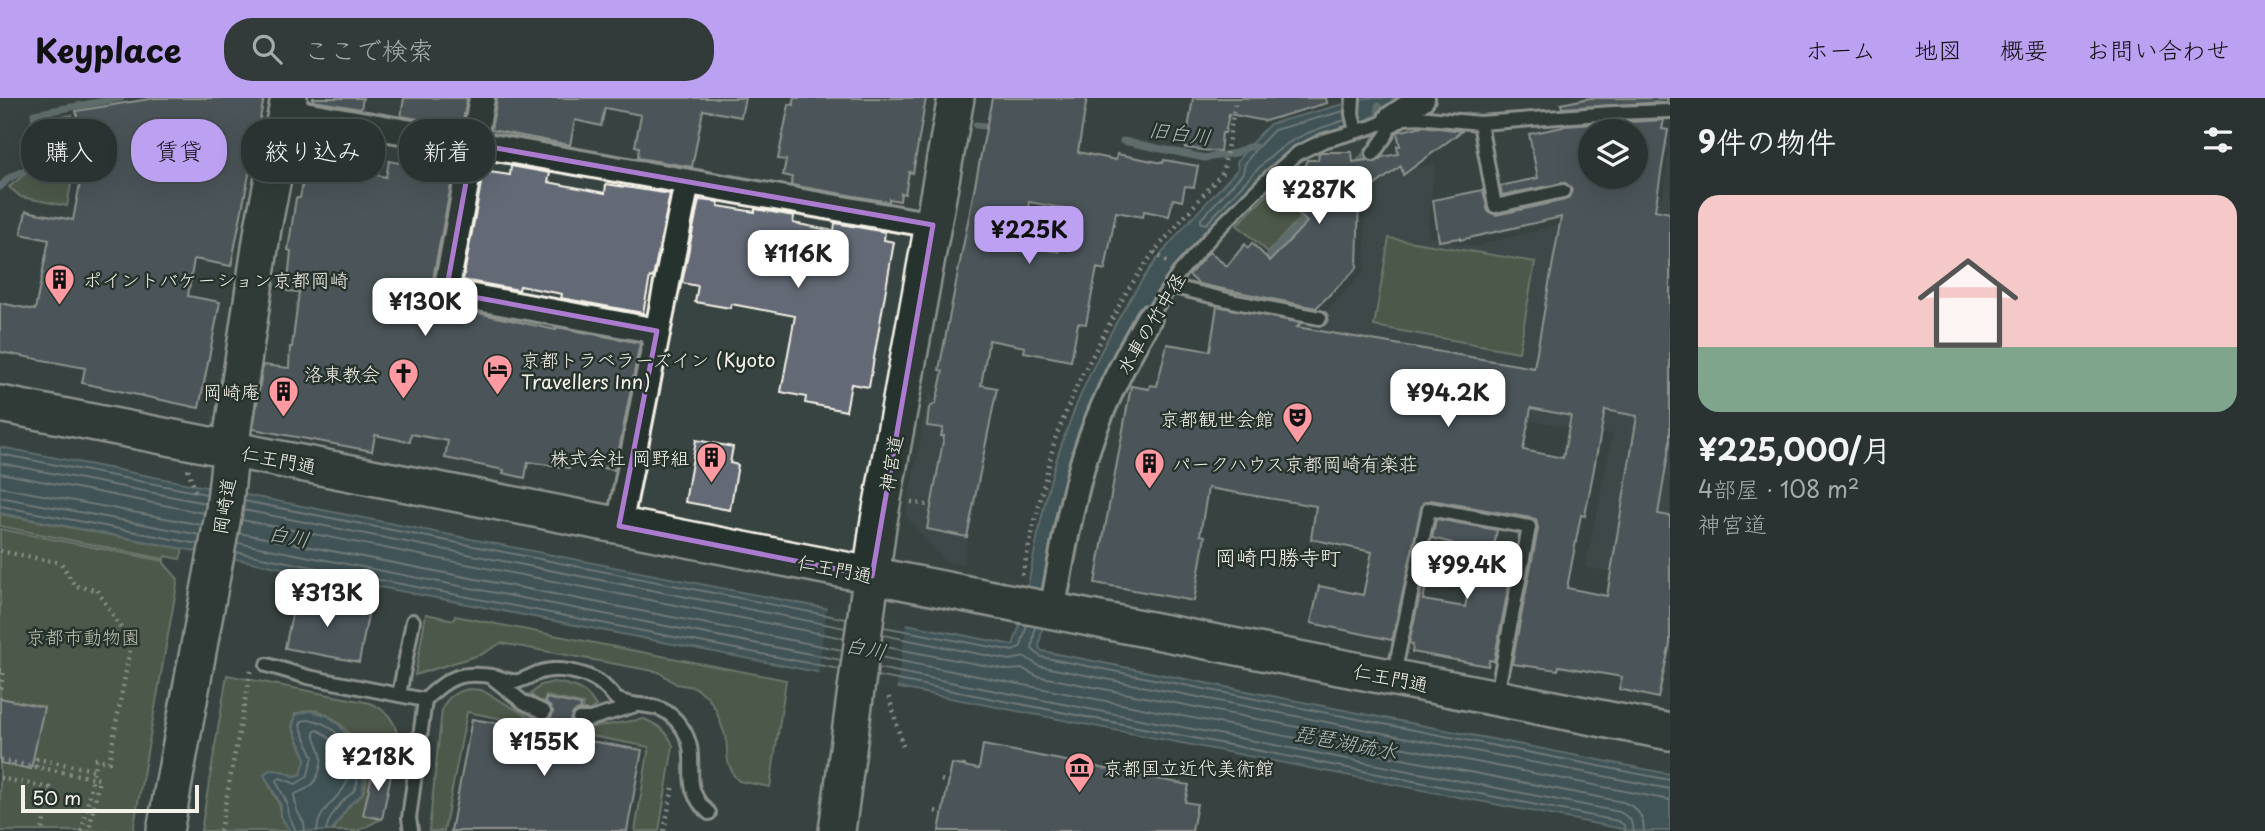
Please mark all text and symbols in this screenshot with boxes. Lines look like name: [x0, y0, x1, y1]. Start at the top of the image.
search box: [224, 18, 714, 81]
text: Keyplace: [35, 24, 182, 74]
icon: search: [248, 30, 286, 68]
text: ここで検索: [304, 30, 434, 69]
text: ホーム: [1805, 31, 1876, 67]
text: 地図: [1914, 31, 1962, 67]
text: 概要: [2000, 31, 2048, 67]
text: お問い合わせ: [2086, 31, 2230, 67]
water label: 旧白川: [1147, 112, 1213, 152]
text: 9件の物件: [1698, 118, 1836, 163]
chip: 購入: [21, 119, 117, 182]
chip: 賃貸: [131, 119, 227, 182]
chip: 絞り込み: [241, 119, 385, 182]
chip: 新着: [399, 119, 495, 182]
map controls: [1578, 119, 1648, 189]
button: layers: [1578, 119, 1648, 189]
icon: filters: [2199, 121, 2237, 159]
pin: ¥287K: [1270, 166, 1368, 226]
text: ¥287K: [1282, 171, 1356, 206]
pin: ¥225K: [980, 206, 1078, 266]
text: ¥225K: [990, 211, 1068, 246]
pin: ¥116K: [749, 230, 847, 290]
text: ¥116K: [764, 235, 832, 270]
icon: home: [1905, 240, 2031, 366]
building icon: ポイントバケーション京都岡崎: [43, 262, 77, 306]
place label: ポイントバケーション京都岡崎: [83, 265, 349, 293]
street label: 水車の竹中径: [1109, 267, 1191, 379]
pin: ¥130K: [376, 278, 474, 338]
text: ¥130K: [388, 283, 462, 318]
place label: 京都トラベラーズイン (Kyoto Travellers Inn): [521, 345, 776, 395]
hotel icon: 京都トラベラーズイン (Kyoto Travellers Inn): [481, 353, 515, 397]
church icon: 洛東教会: [386, 356, 420, 400]
place label: 洛東教会: [304, 359, 380, 387]
pin: ¥94.2K: [1391, 370, 1505, 429]
building icon: 岡崎庵: [266, 374, 300, 418]
text: ¥94.2K: [1406, 374, 1490, 409]
place label: 岡崎庵: [203, 377, 260, 405]
theatre icon: 京都観世会館: [1280, 401, 1314, 445]
place label: 京都観世会館: [1160, 404, 1274, 432]
text: ¥225,000/月: [1698, 426, 1891, 471]
street label: 神宮道: [871, 432, 909, 494]
street label: 仁王門通: [239, 438, 319, 480]
building icon: 株式会社 岡野組: [695, 440, 729, 484]
place label: 株式会社 岡野組: [550, 443, 689, 471]
building icon: パークハウス京都岡崎有楽荘: [1132, 446, 1166, 490]
place label: パークハウス京都岡崎有楽荘: [1172, 449, 1417, 477]
text: 4部屋 · 108 m²: [1698, 471, 1860, 506]
street label: 岡崎道: [205, 476, 241, 536]
text: 神宮道: [1698, 506, 1767, 541]
water label: 白川: [265, 515, 313, 555]
district label: 岡崎円勝寺町: [1215, 540, 1341, 572]
pin: ¥99.4K: [1410, 542, 1524, 601]
text: ¥99.4K: [1427, 546, 1507, 581]
street label: 仁王門通: [795, 547, 875, 589]
pin: ¥313K: [278, 570, 376, 629]
text: ¥313K: [291, 574, 363, 609]
park label: 京都市動物園: [26, 622, 140, 650]
water label: 白川: [842, 627, 890, 667]
street label: 仁王門通: [1351, 656, 1431, 698]
water label: 琵琶湖疏水: [1291, 715, 1401, 767]
pin: ¥155K: [495, 718, 593, 778]
text: ¥155K: [509, 723, 579, 758]
pin: ¥218K: [329, 734, 427, 793]
text: ¥218K: [341, 738, 415, 773]
museum icon: 京都国立近代美術館: [1063, 750, 1097, 794]
place label: 京都国立近代美術館: [1103, 753, 1274, 781]
scale bar: [21, 782, 200, 814]
text: 50 m: [32, 783, 81, 811]

